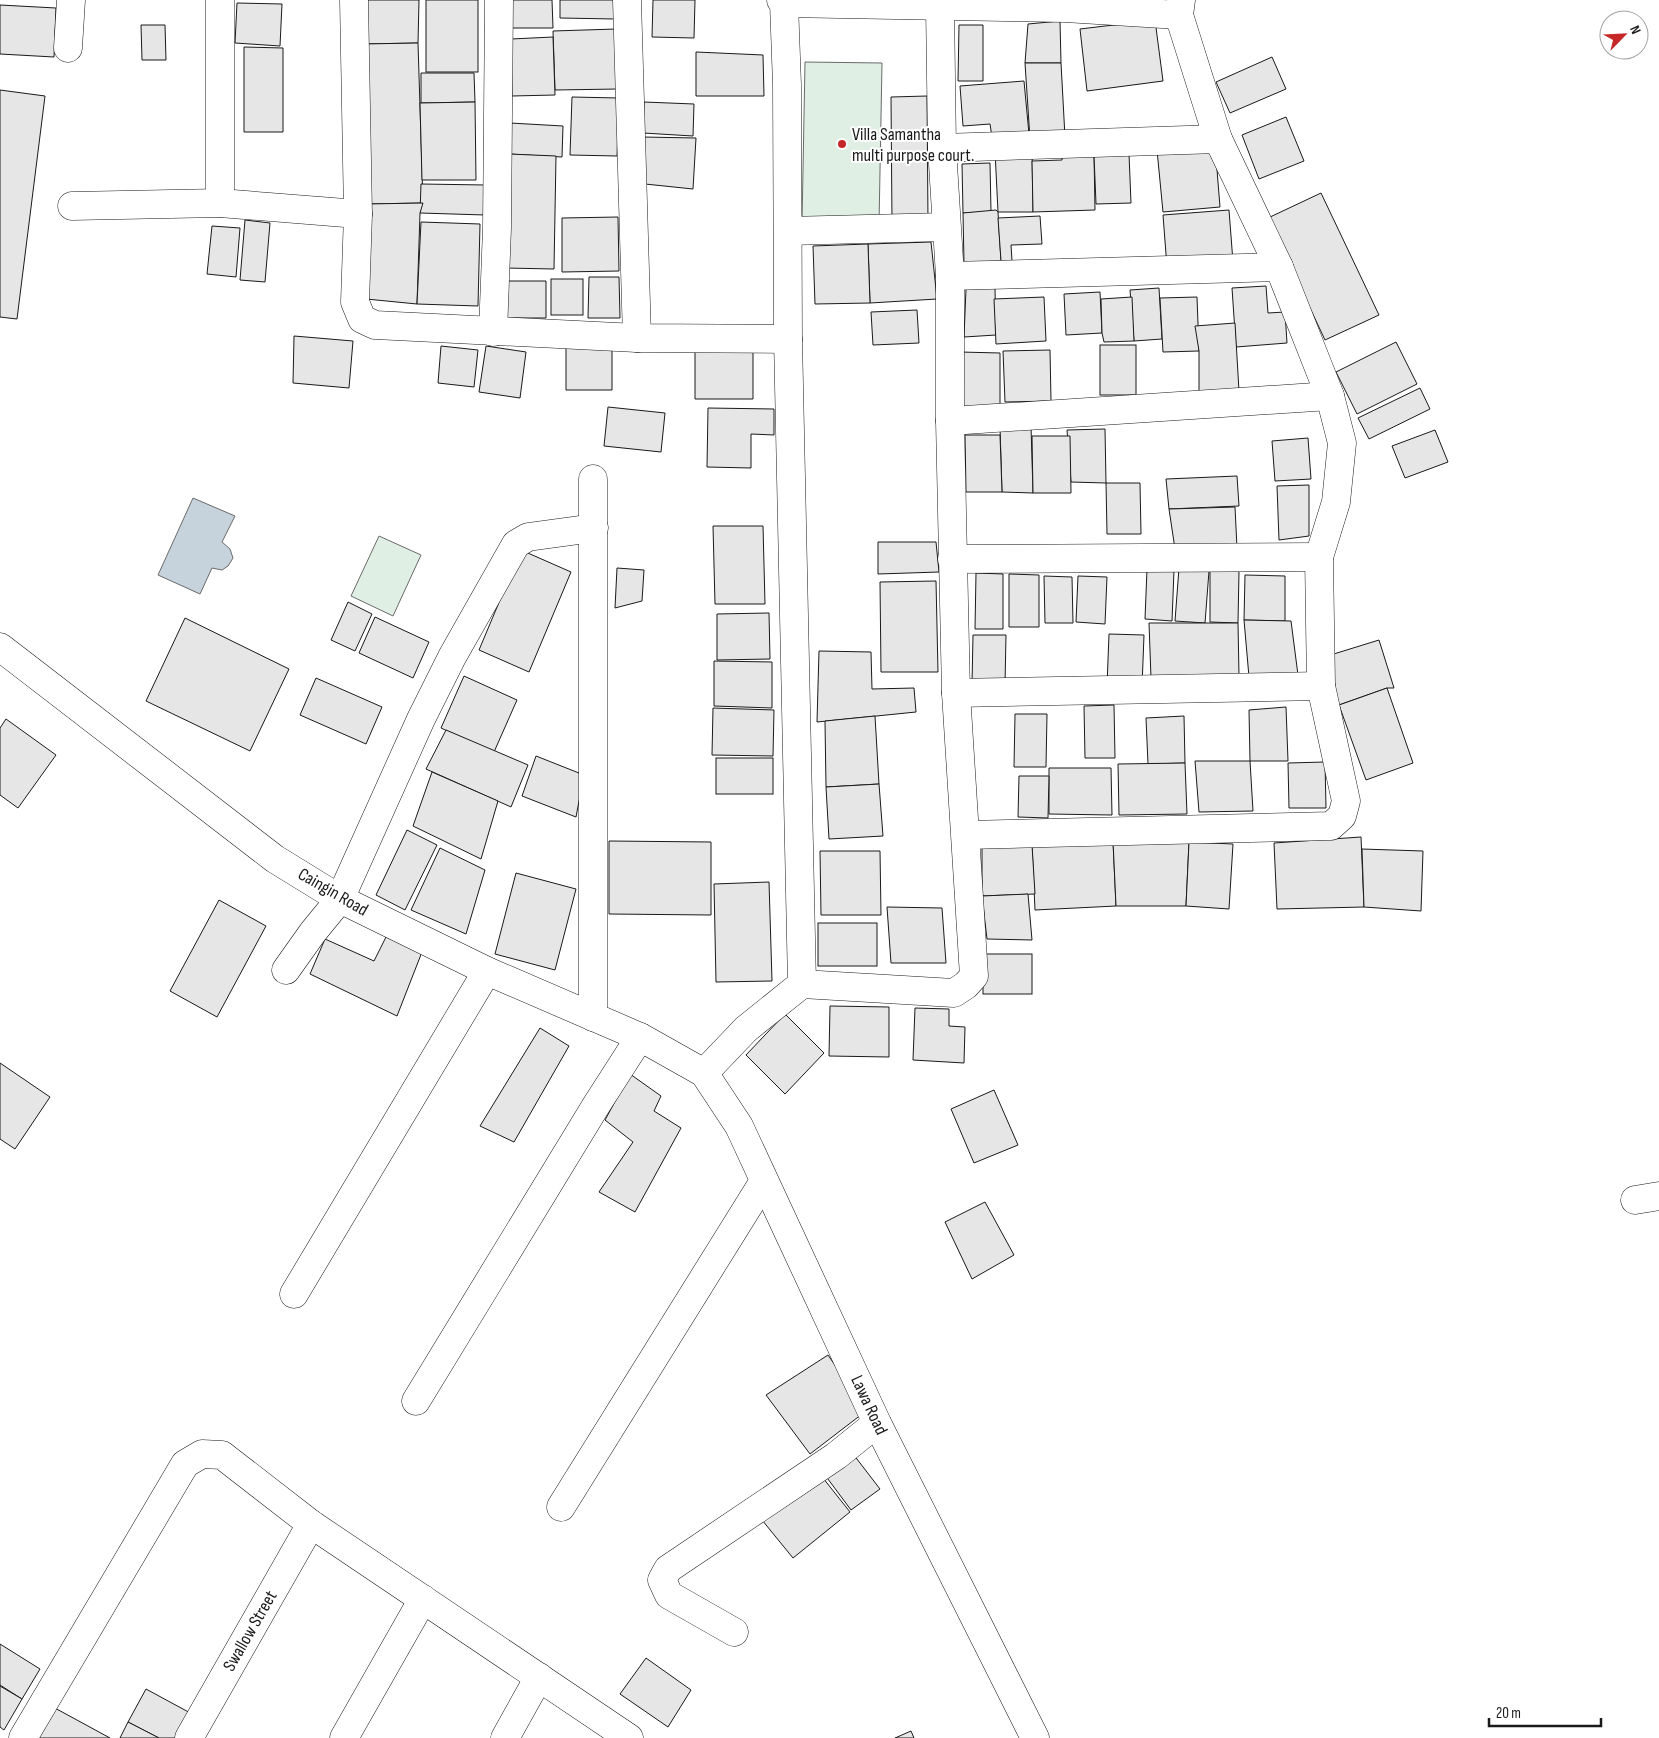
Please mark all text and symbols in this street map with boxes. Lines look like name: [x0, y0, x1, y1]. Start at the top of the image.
north arrow: [1599, 10, 1649, 60]
text: N: [1626, 23, 1645, 37]
place label: Villa Samantha multi purpose court.: [852, 124, 974, 166]
marker: Villa Samantha multi purpose court.: [836, 138, 848, 150]
street label: Caingin Road: [294, 864, 372, 920]
street label: Lawa Road: [846, 1372, 892, 1438]
street label: Swallow Street: [219, 1587, 282, 1675]
scale bar: [1489, 1696, 1602, 1728]
text: 20 m: [1496, 1704, 1521, 1723]

